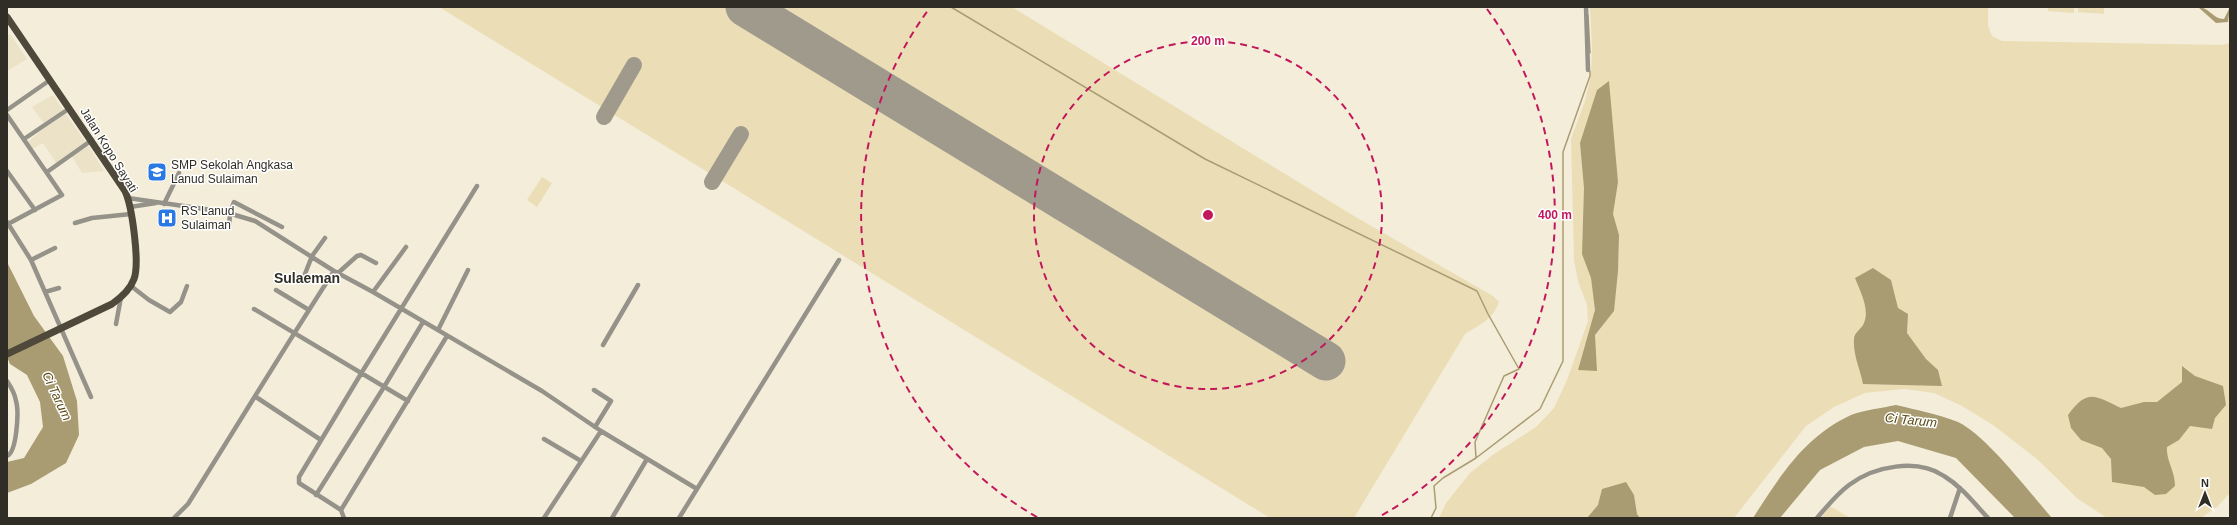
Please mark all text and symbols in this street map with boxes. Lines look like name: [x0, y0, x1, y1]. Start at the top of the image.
text: 200 m: [1191, 34, 1225, 48]
street label: Jalan Kopo Sayati: [77, 105, 141, 195]
place label: SMP Sekolah Angkasa Lanud Sulaiman: [171, 158, 293, 186]
school or university icon: SMP Sekolah Angkasa Lanud Sulaiman: [146, 161, 168, 183]
place label: RS Lanud Sulaiman: [181, 204, 234, 232]
hospital icon: RS Lanud Sulaiman: [156, 207, 178, 229]
centre of rings: [1201, 208, 1215, 222]
text: 400 m: [1538, 208, 1572, 222]
district label: Sulaeman: [274, 270, 340, 286]
water label: Ci Tarum: [39, 369, 75, 423]
water label: Ci Tarum: [1884, 410, 1938, 430]
north arrow: [2185, 473, 2225, 513]
text: N: [2201, 477, 2209, 489]

